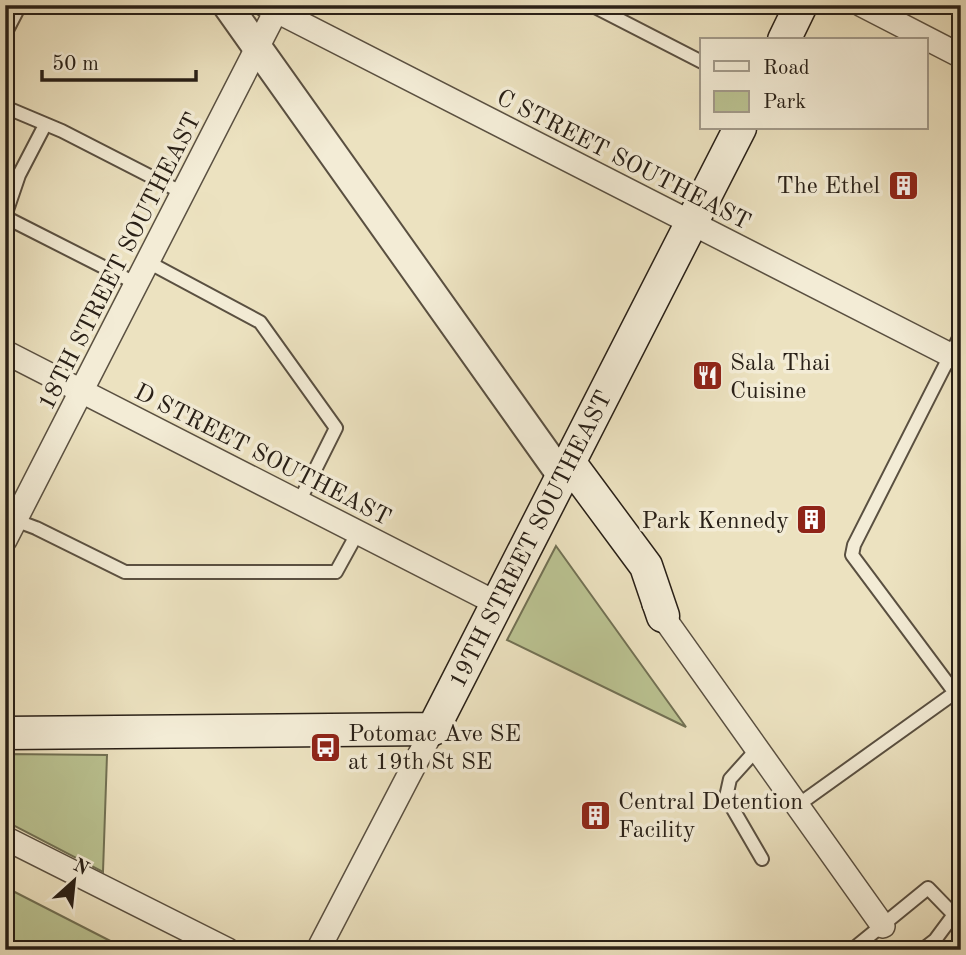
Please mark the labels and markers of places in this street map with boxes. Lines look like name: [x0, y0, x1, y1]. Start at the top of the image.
building icon: The Ethel: [886, 168, 920, 202]
place label: The Ethel: [777, 175, 880, 199]
place label: Sala Thai Cuisine: [730, 352, 830, 404]
restaurant icon: Sala Thai Cuisine: [690, 359, 724, 393]
building icon: Park Kennedy: [795, 503, 829, 537]
place label: Park Kennedy: [641, 510, 789, 534]
place label: Potomac Ave SE at 19th St SE: [348, 723, 521, 775]
bus stop icon: Potomac Ave SE at 19th St SE: [308, 730, 342, 764]
place label: Central Detention Facility: [618, 791, 803, 843]
building icon: Central Detention Facility: [578, 798, 612, 832]

